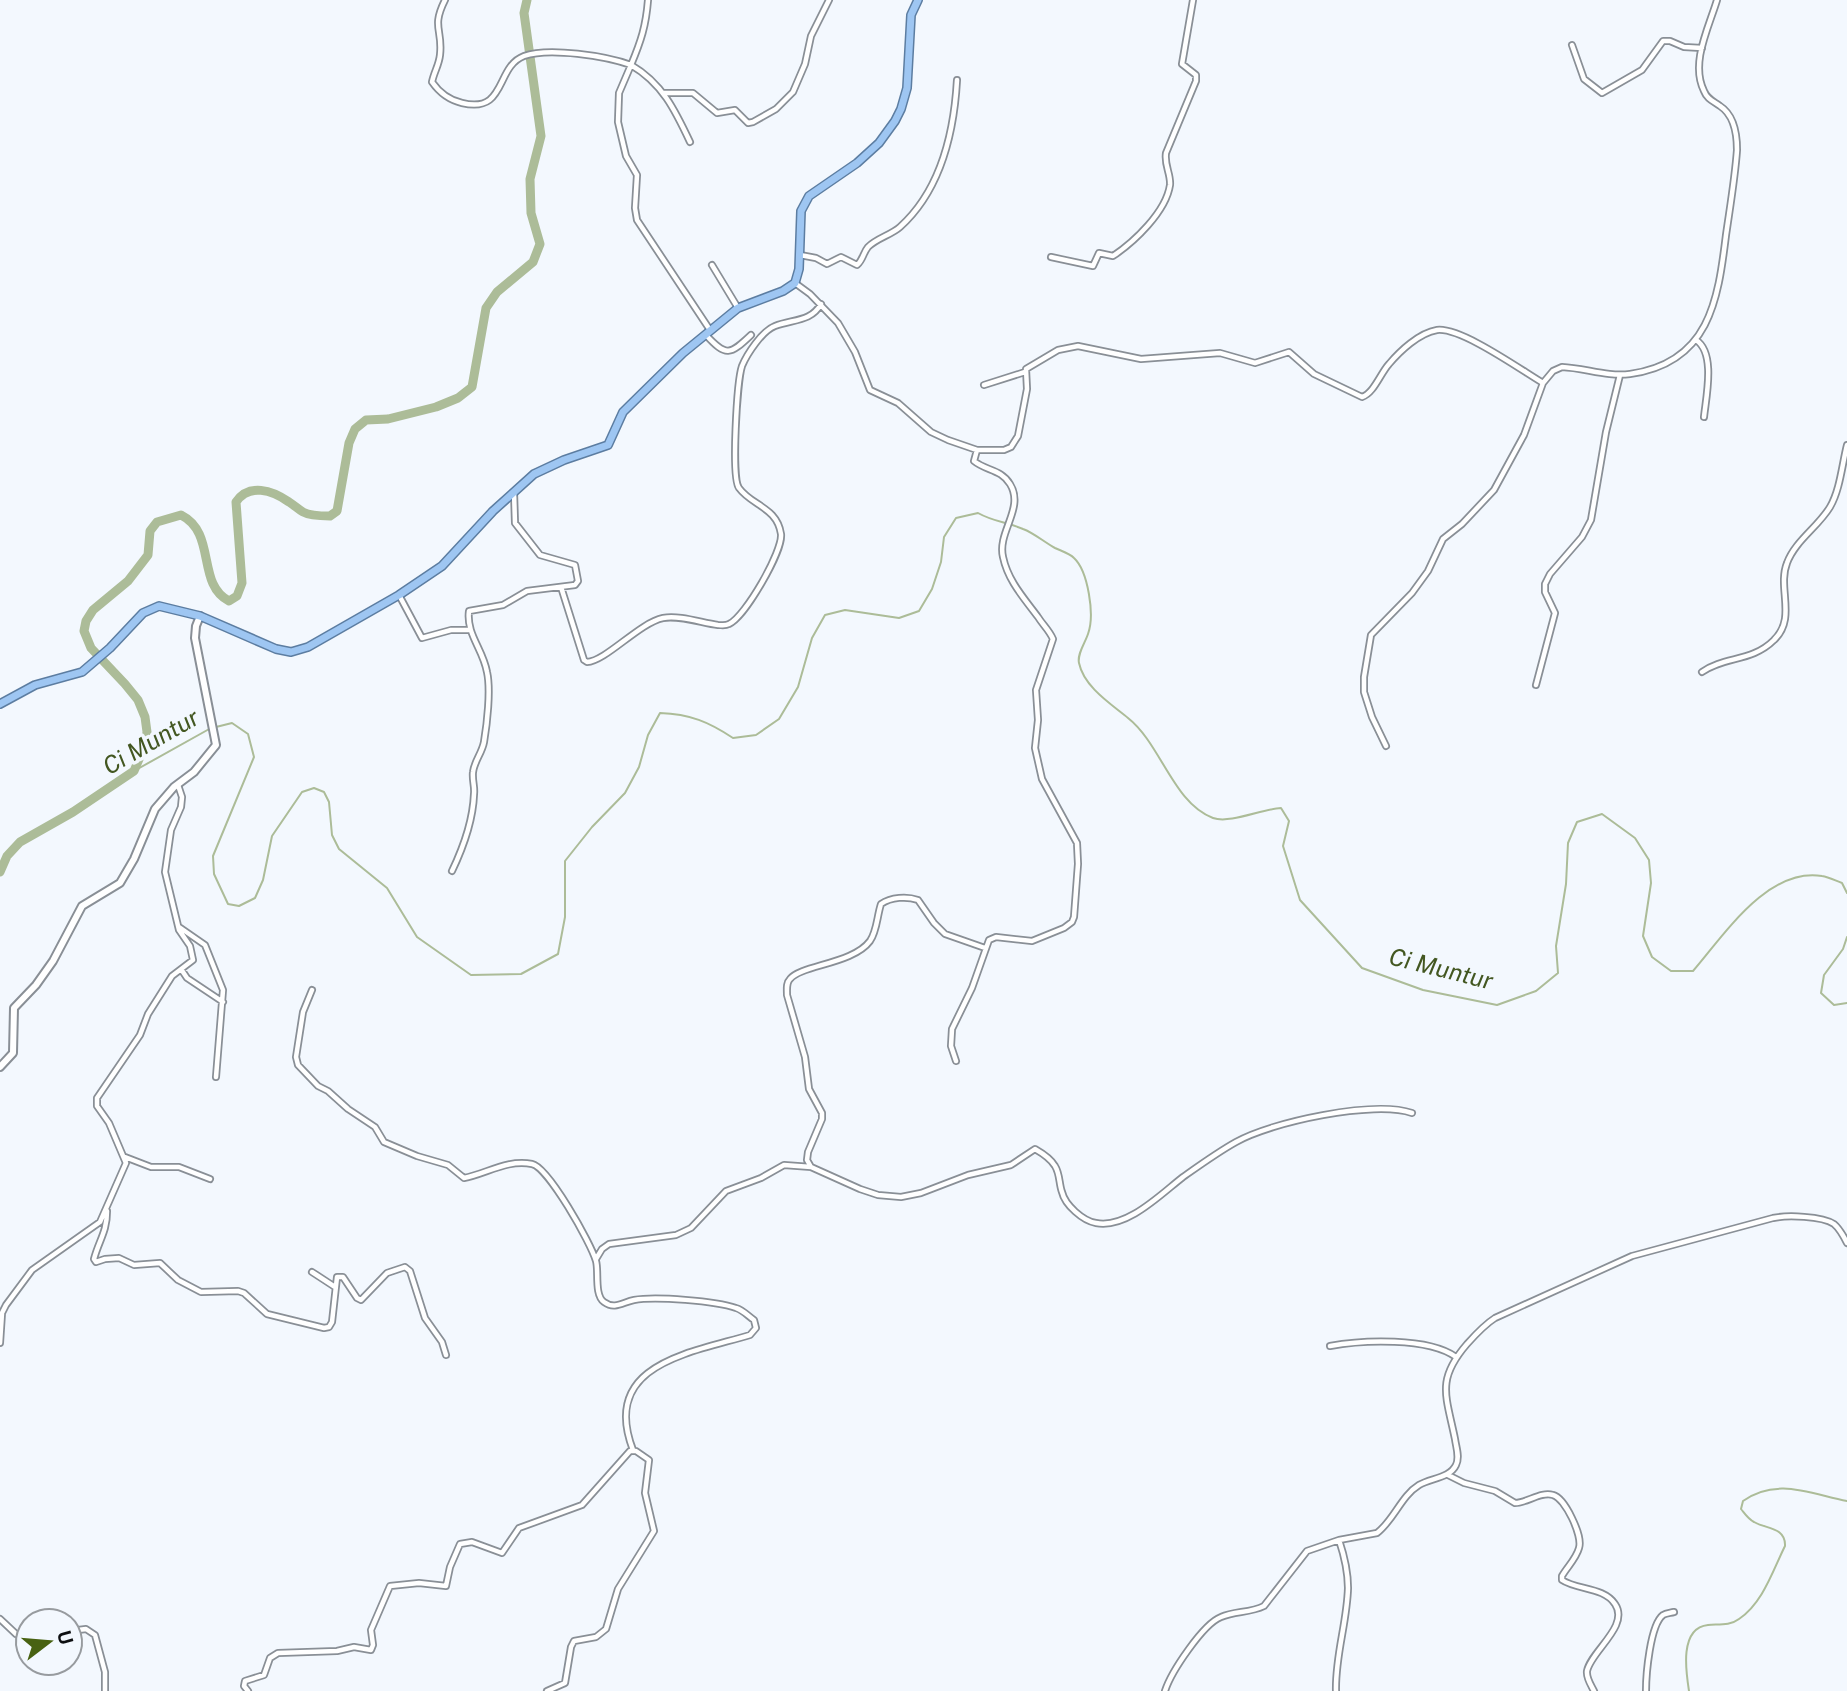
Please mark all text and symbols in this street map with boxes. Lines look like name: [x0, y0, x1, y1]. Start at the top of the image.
water label: Ci Muntur: [97, 702, 204, 780]
water label: Ci Muntur: [1386, 942, 1497, 995]
north arrow: [14, 1607, 84, 1677]
text: U: [53, 1628, 78, 1647]

